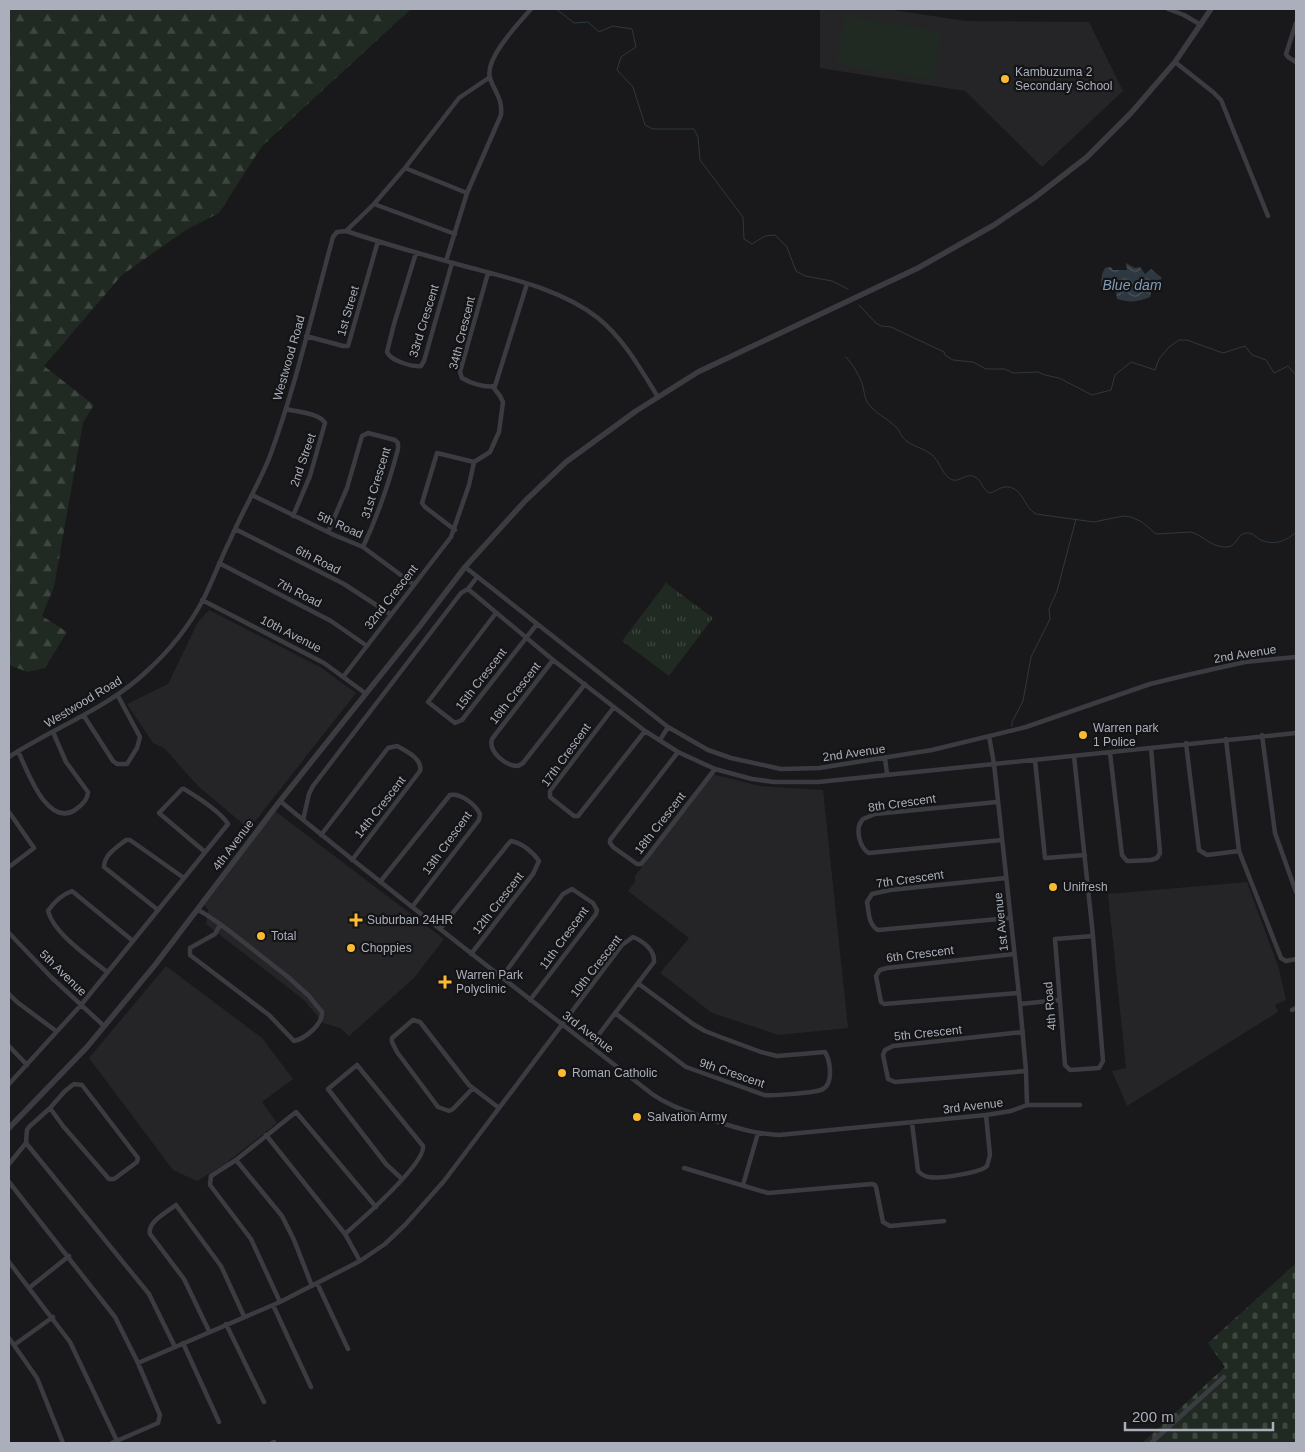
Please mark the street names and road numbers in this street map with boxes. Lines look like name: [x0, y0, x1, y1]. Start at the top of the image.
street label: 33rd Crescent: [406, 282, 442, 359]
street label: 1st Street: [334, 284, 362, 338]
street label: 34th Crescent: [446, 294, 478, 371]
street label: Westwood Road: [270, 314, 308, 402]
street label: 2nd Street: [287, 431, 319, 488]
street label: 31st Crescent: [358, 445, 394, 520]
street label: 5th Road: [315, 509, 365, 541]
street label: 6th Road: [293, 543, 343, 577]
street label: 32nd Crescent: [361, 561, 421, 632]
street label: 7th Road: [274, 576, 324, 610]
street label: 10th Avenue: [258, 613, 324, 655]
street label: 2nd Avenue: [1213, 642, 1278, 666]
street label: 15th Crescent: [452, 645, 510, 713]
street label: 16th Crescent: [486, 659, 544, 727]
street label: Westwood Road: [42, 673, 124, 731]
street label: 17th Crescent: [538, 720, 594, 789]
street label: 2nd Avenue: [822, 742, 887, 764]
street label: 14th Crescent: [351, 773, 409, 841]
street label: 18th Crescent: [631, 789, 689, 857]
street label: 8th Crescent: [867, 791, 937, 815]
street label: 13th Crescent: [419, 808, 475, 877]
street label: 4th Avenue: [209, 817, 257, 873]
street label: 7th Crescent: [875, 867, 945, 891]
street label: 12th Crescent: [469, 869, 527, 937]
street label: 1st Avenue: [991, 892, 1011, 952]
street label: 11th Crescent: [537, 903, 592, 972]
street label: 10th Crescent: [567, 932, 625, 1000]
street label: 6th Crescent: [885, 943, 955, 965]
street label: 5th Avenue: [37, 947, 90, 999]
street label: 4th Road: [1041, 981, 1059, 1031]
street label: 3rd Avenue: [560, 1008, 617, 1056]
street label: 5th Crescent: [893, 1022, 963, 1044]
street label: 9th Crescent: [698, 1055, 767, 1091]
street label: 3rd Avenue: [942, 1095, 1004, 1117]

